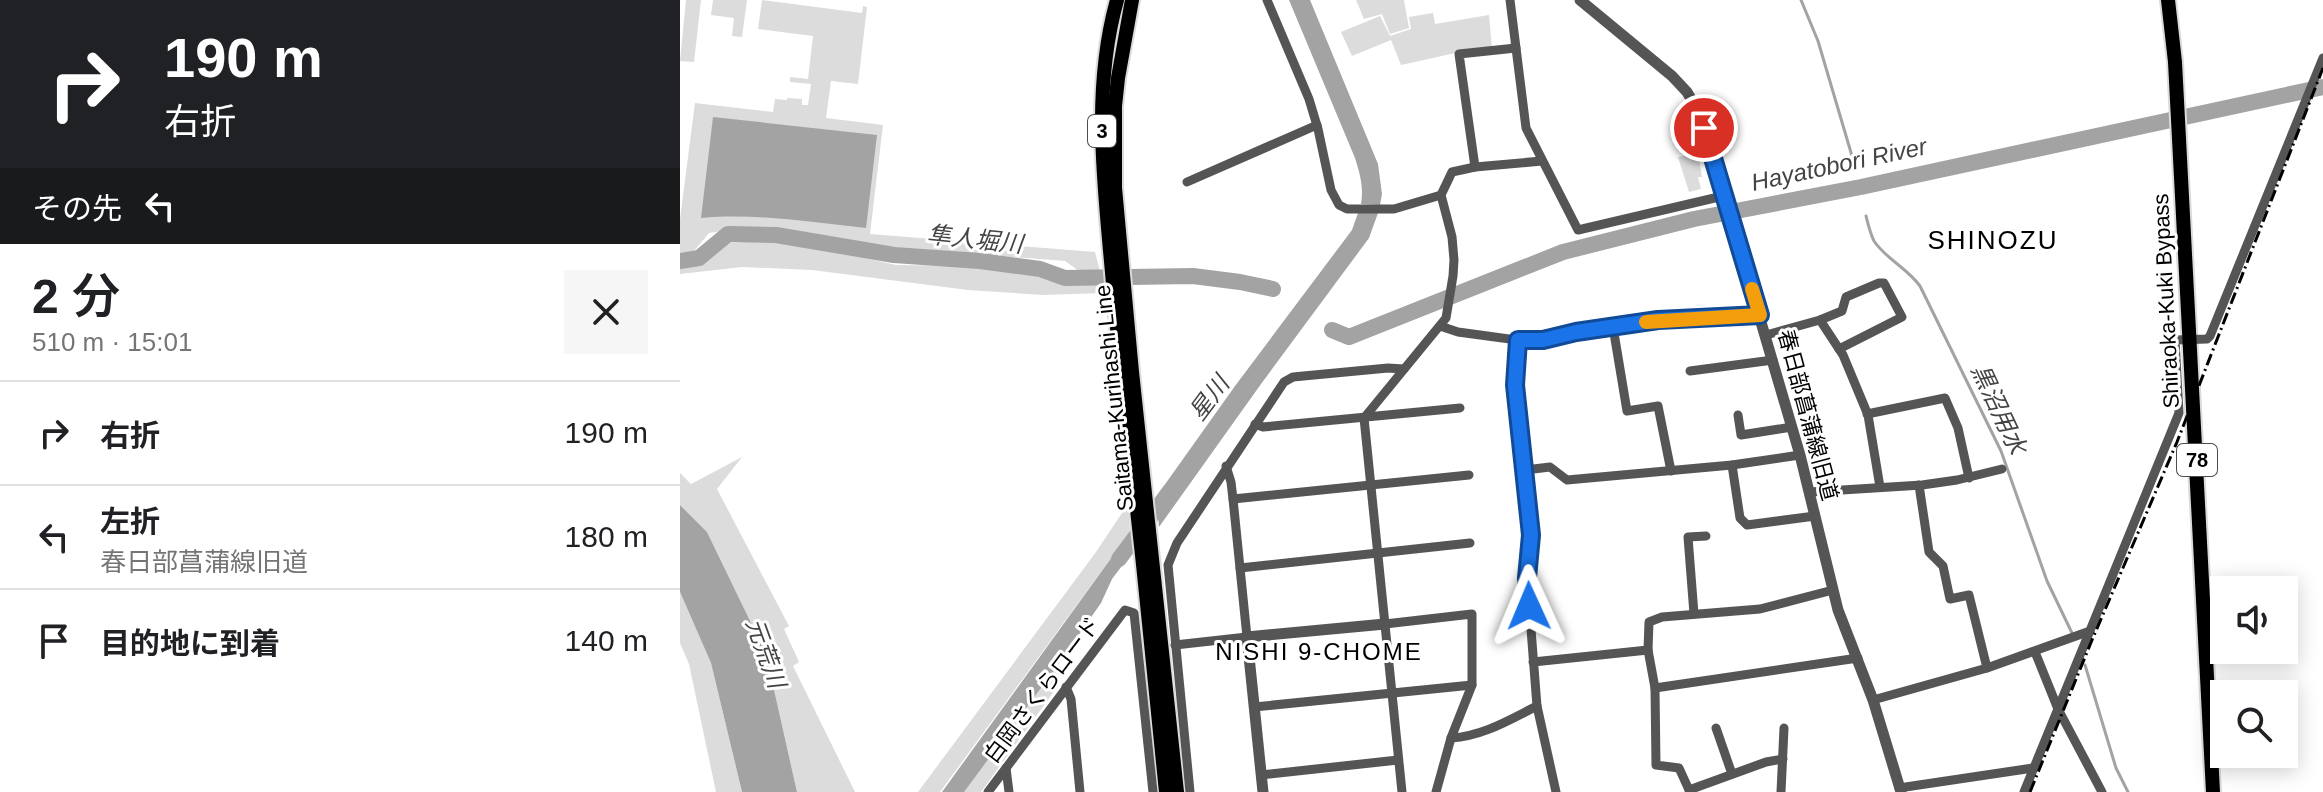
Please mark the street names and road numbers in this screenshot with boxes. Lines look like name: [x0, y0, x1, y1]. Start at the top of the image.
road number: 3: [1088, 115, 1116, 147]
street label: Shiraoka-Kuki Bypass: [2148, 193, 2184, 409]
street label: Saitama-Kurihashi Line: [1090, 284, 1138, 512]
street label: 春日部菖蒲線旧道: [1773, 327, 1843, 503]
road number: 78: [2177, 444, 2217, 476]
street label: 白岡さくらロード: [979, 612, 1105, 768]

